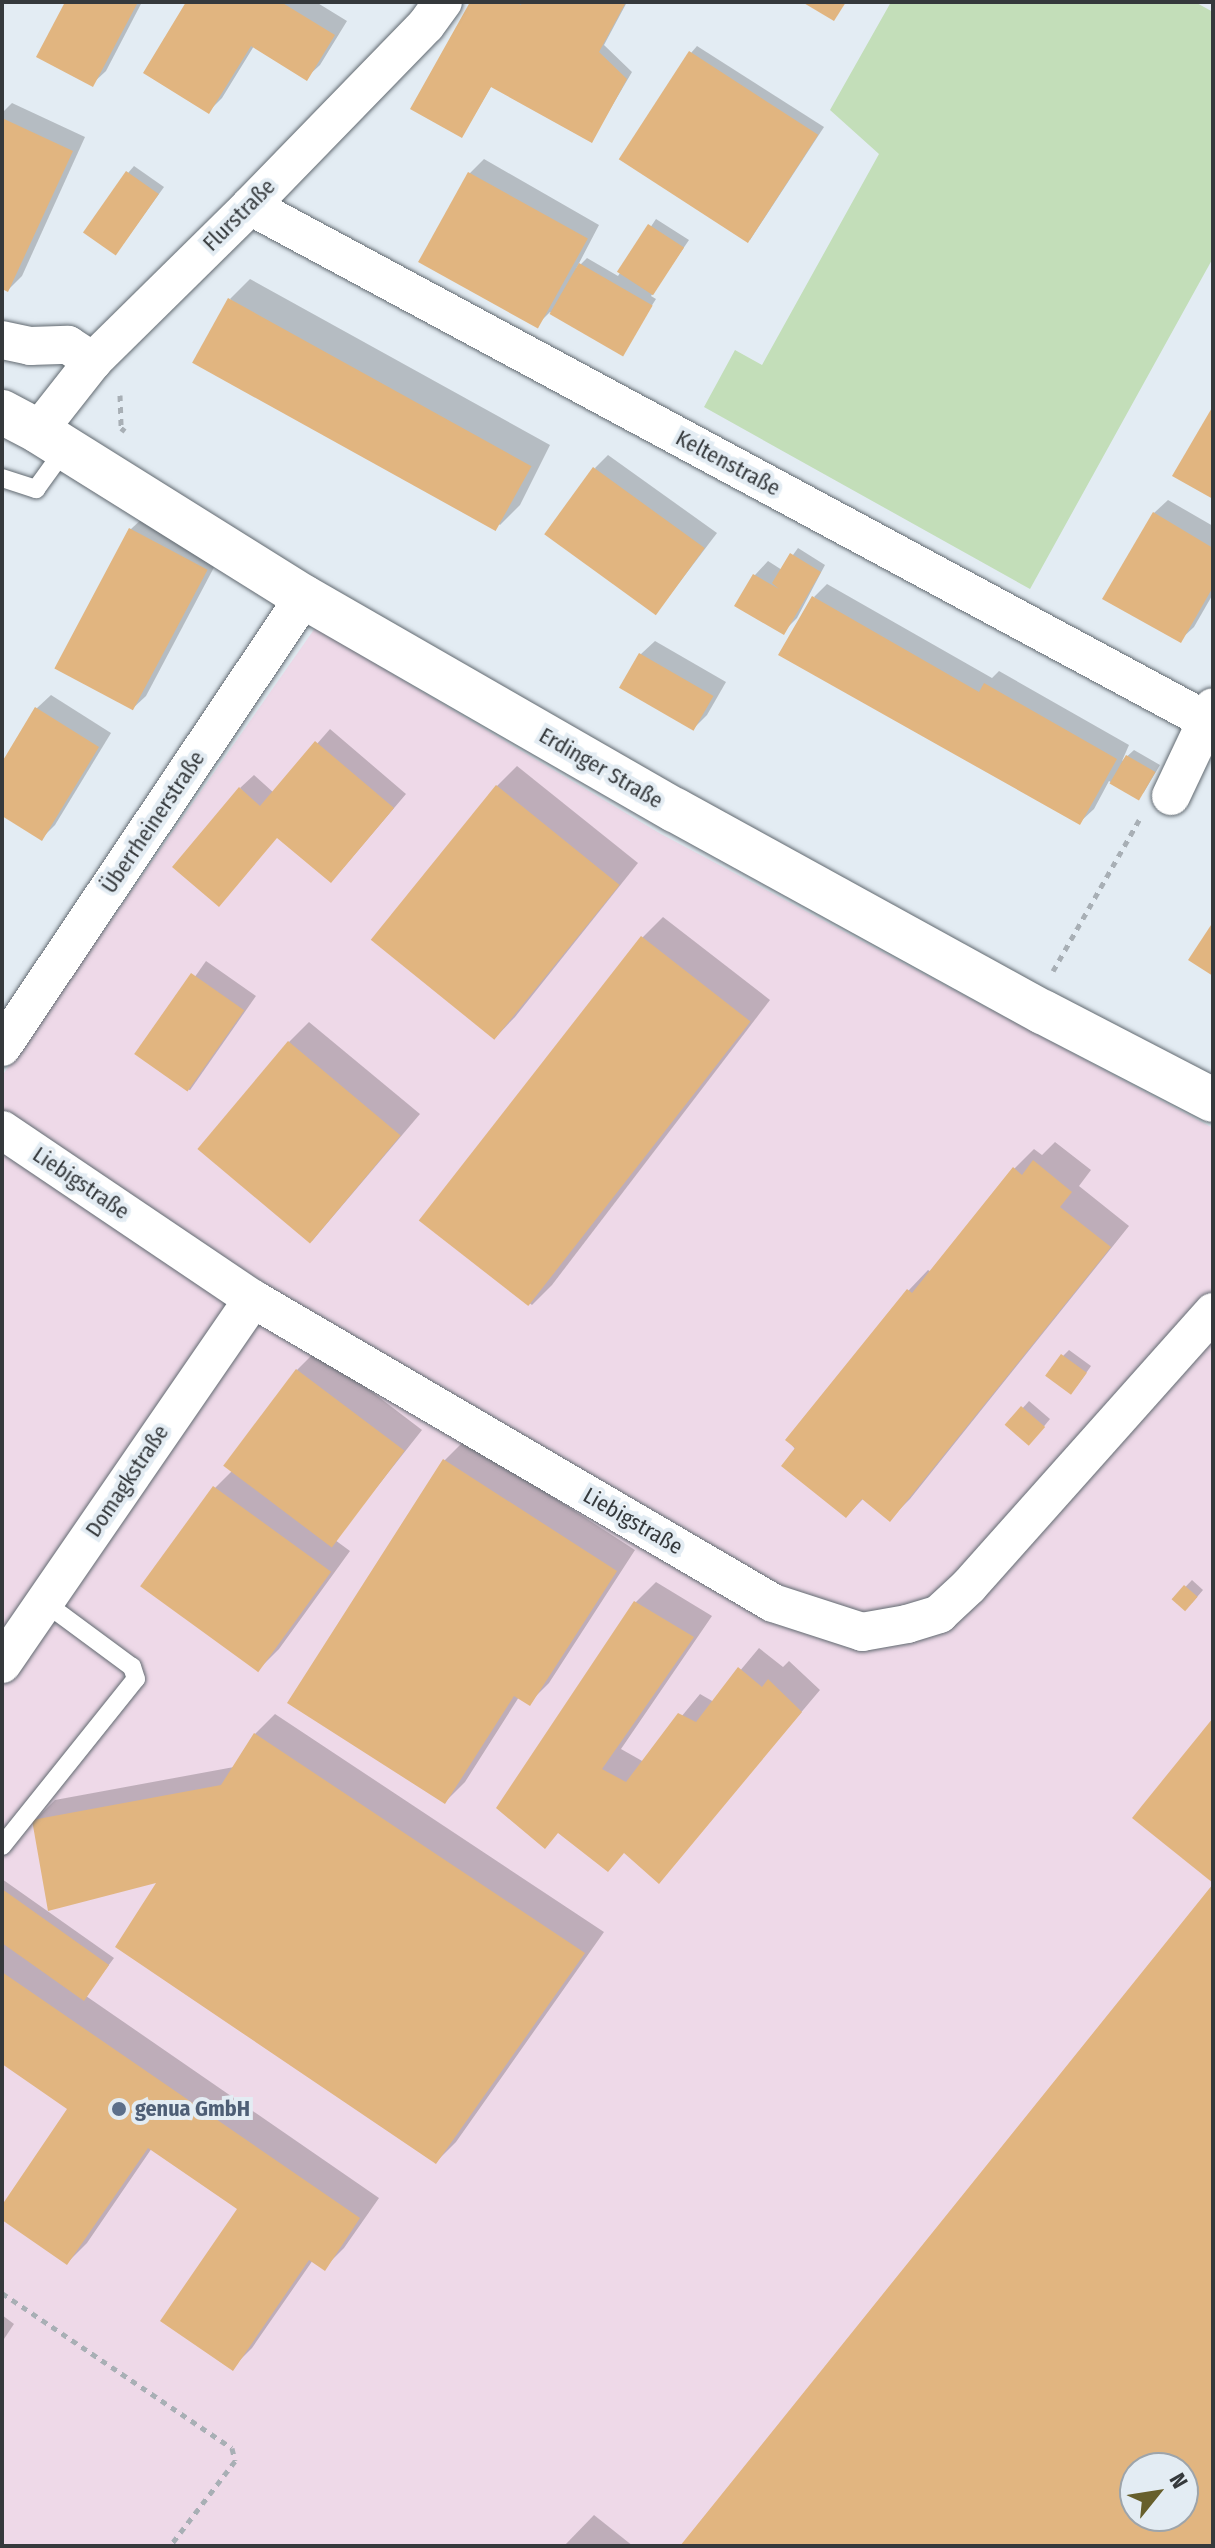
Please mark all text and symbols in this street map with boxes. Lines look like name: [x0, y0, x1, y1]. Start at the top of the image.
street label: Flurstraße: [197, 173, 281, 257]
street label: Keltenstraße: [671, 425, 785, 501]
street label: Erdinger Straße: [535, 722, 667, 814]
street label: Überrheinerstraße: [96, 746, 210, 898]
street label: Liebigstraße: [28, 1141, 134, 1225]
street label: Domagkstraße: [80, 1420, 174, 1542]
street label: Liebigstraße: [579, 1482, 687, 1560]
place label: genua GmbH: [135, 2096, 250, 2122]
marker: genua GmbH: [110, 2100, 128, 2118]
north arrow: [1119, 2452, 1199, 2532]
text: N: [1163, 2468, 1193, 2493]

